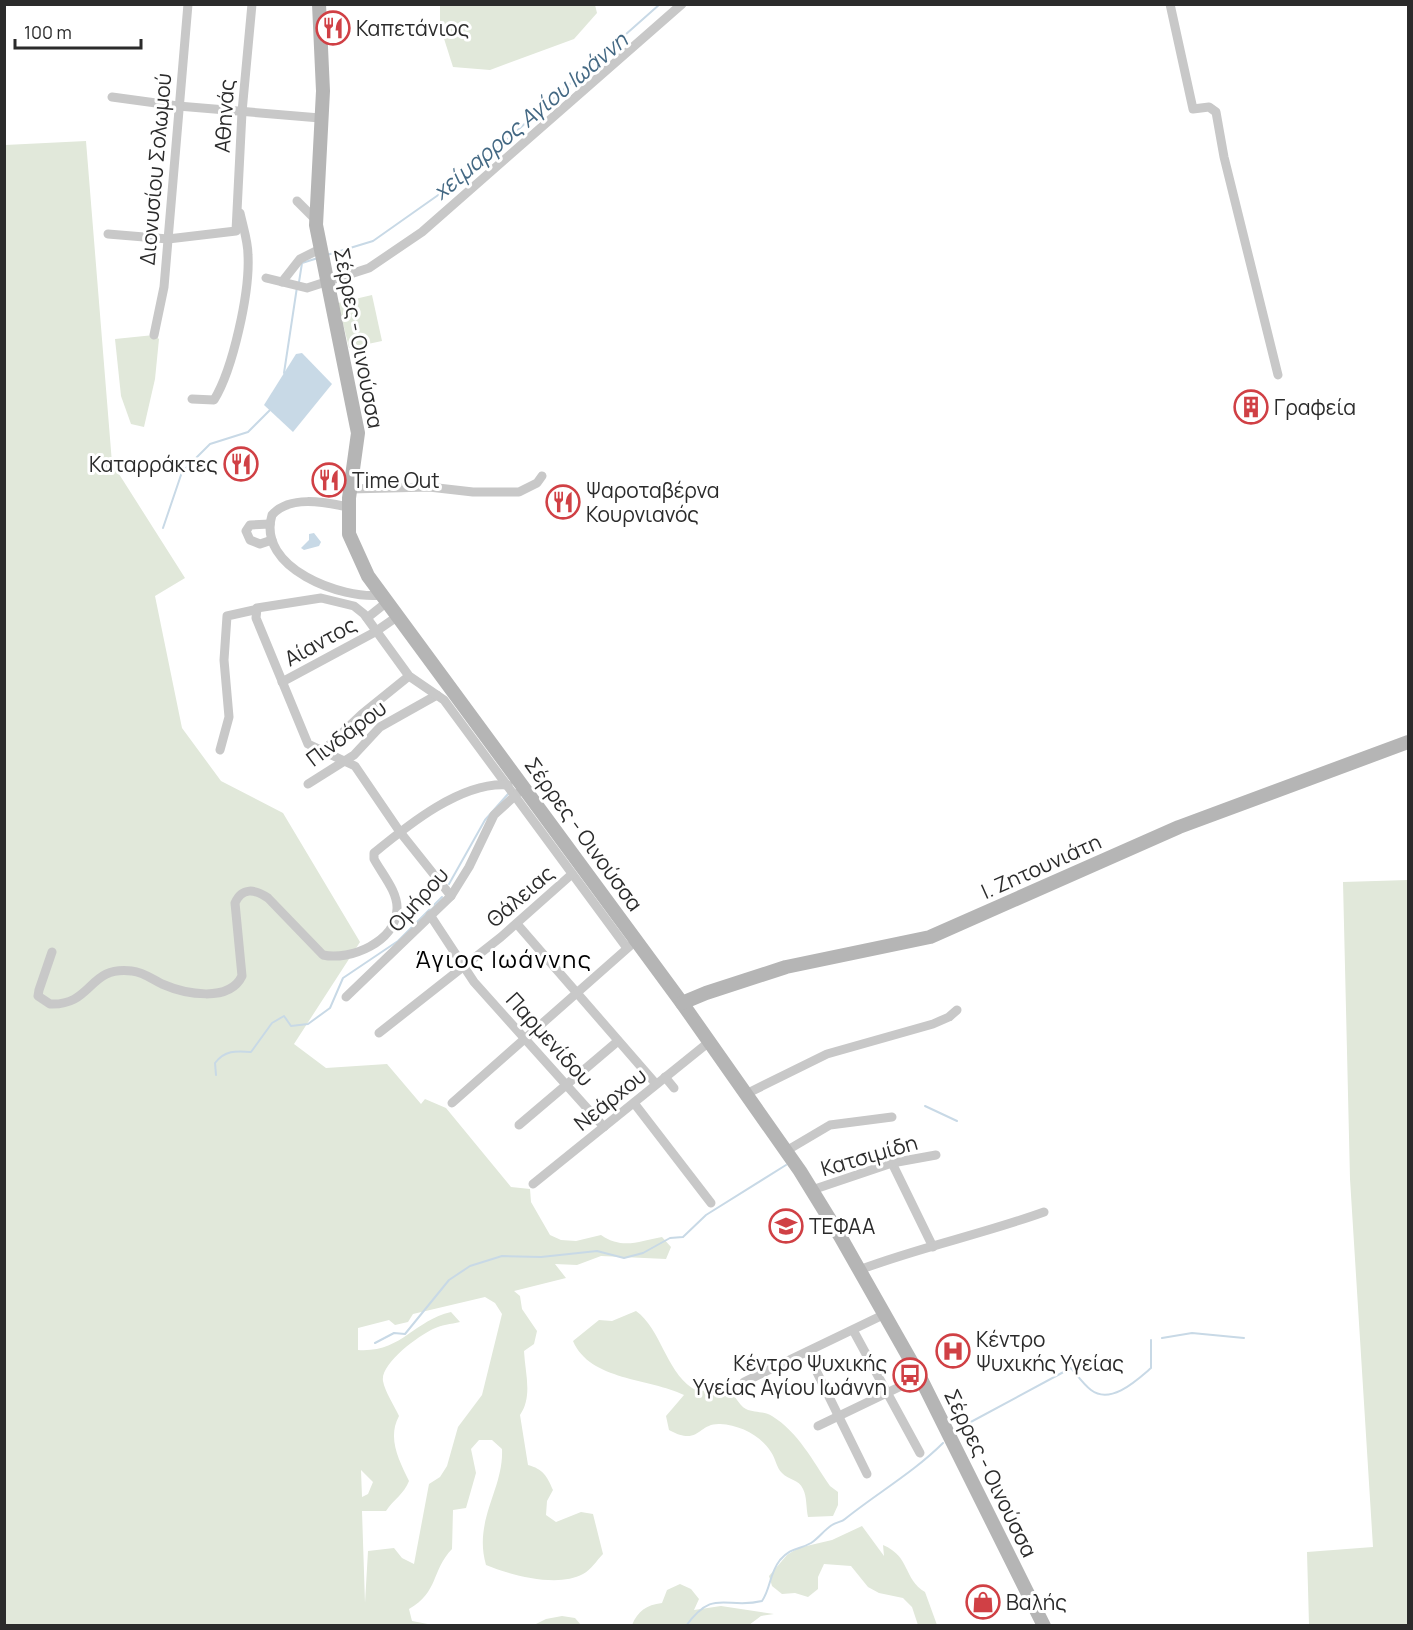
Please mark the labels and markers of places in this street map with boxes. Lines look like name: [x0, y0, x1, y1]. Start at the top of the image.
restaurant icon: Καπετάνιος: [315, 10, 351, 46]
place label: Καπετάνιος: [356, 14, 469, 42]
building icon: Γραφεία: [1233, 389, 1269, 425]
place label: Γραφεία: [1274, 393, 1356, 421]
restaurant icon: Καταρράκτες: [223, 446, 259, 482]
place label: Καταρράκτες: [89, 450, 218, 478]
restaurant icon: Time Out: [311, 462, 347, 498]
place label: Time Out: [352, 466, 440, 494]
place label: Ψαροταβέρνα Κουρνιανός: [586, 476, 719, 528]
restaurant icon: Ψαροταβέρνα Κουρνιανός: [545, 484, 581, 520]
school or university icon: ΤΕΦΑΑ: [768, 1208, 804, 1244]
place label: ΤΕΦΑΑ: [809, 1212, 875, 1240]
place label: Κέντρο Ψυχικής Υγείας: [976, 1325, 1124, 1377]
hospital icon: Κέντρο Ψυχικής Υγείας: [935, 1333, 971, 1369]
place label: Κέντρο Ψυχικής Υγείας Αγίου Ιωάννη: [693, 1349, 887, 1401]
bus stop icon: Κέντρο Ψυχικής Υγείας Αγίου Ιωάννη: [892, 1357, 928, 1393]
shop icon: Βαλής: [965, 1584, 1001, 1620]
place label: Βαλής: [1006, 1588, 1067, 1616]

